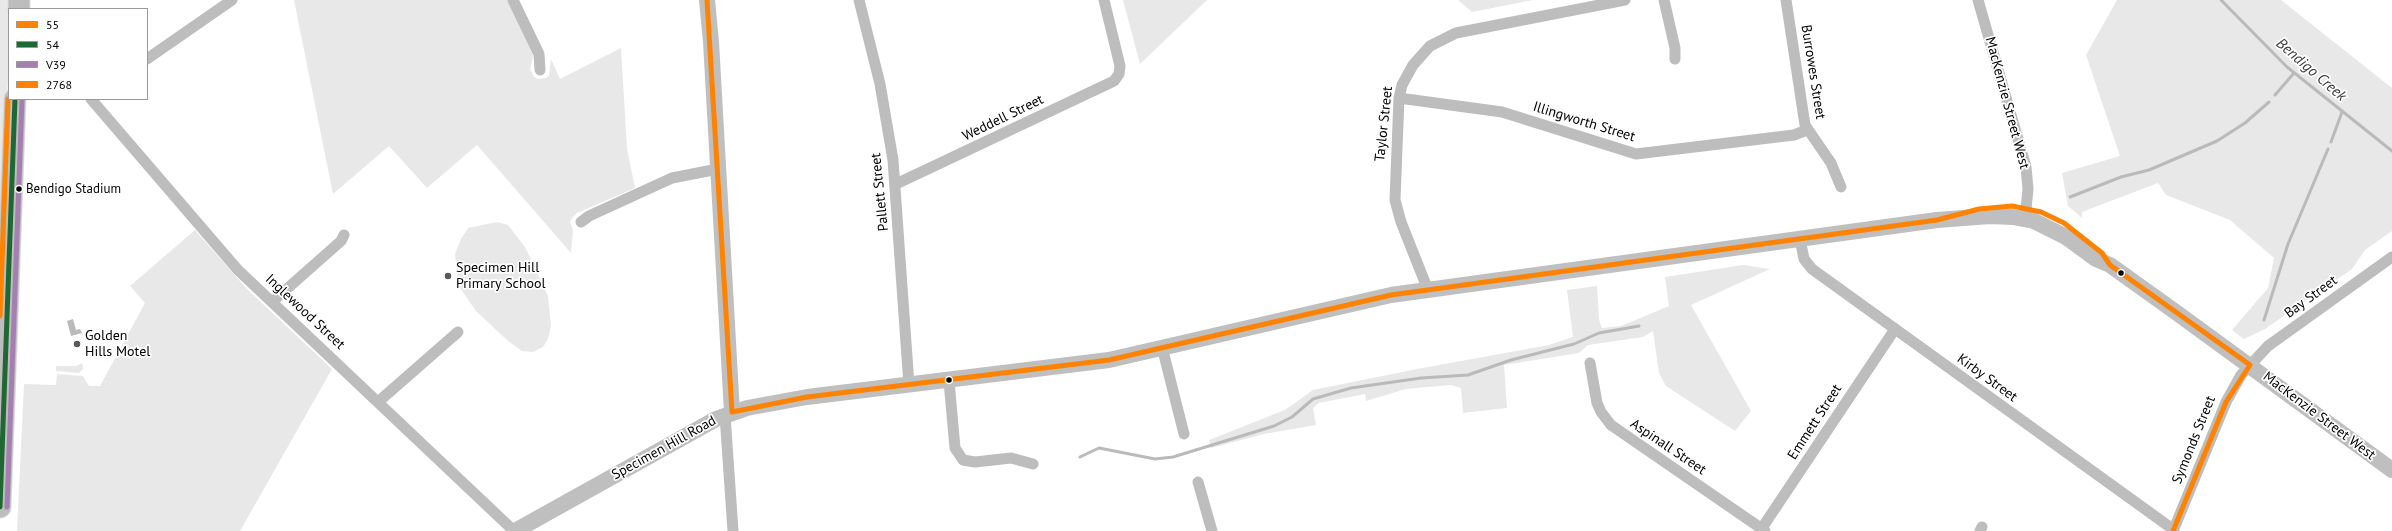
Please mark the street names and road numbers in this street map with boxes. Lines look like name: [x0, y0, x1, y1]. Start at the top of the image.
street label: Burrowes Street: [1797, 24, 1829, 120]
street label: MacKenzie Street West: [1981, 35, 2033, 171]
street label: Taylor Street: [1372, 86, 1396, 162]
street label: Weddell Street: [960, 91, 1046, 145]
street label: Illingworth Street: [1531, 98, 1637, 146]
street label: Pallett Street: [868, 152, 892, 232]
street label: Inglewood Street: [262, 271, 348, 353]
street label: Bay Street: [2281, 272, 2341, 322]
street label: Kirby Street: [1954, 350, 2020, 406]
street label: MacKenzie Street West: [2260, 368, 2378, 464]
street label: Emmett Street: [1784, 381, 1846, 463]
street label: Symonds Street: [2169, 394, 2219, 486]
street label: Specimen Hill Road: [609, 412, 719, 484]
street label: Aspinall Street: [1627, 416, 1709, 478]

